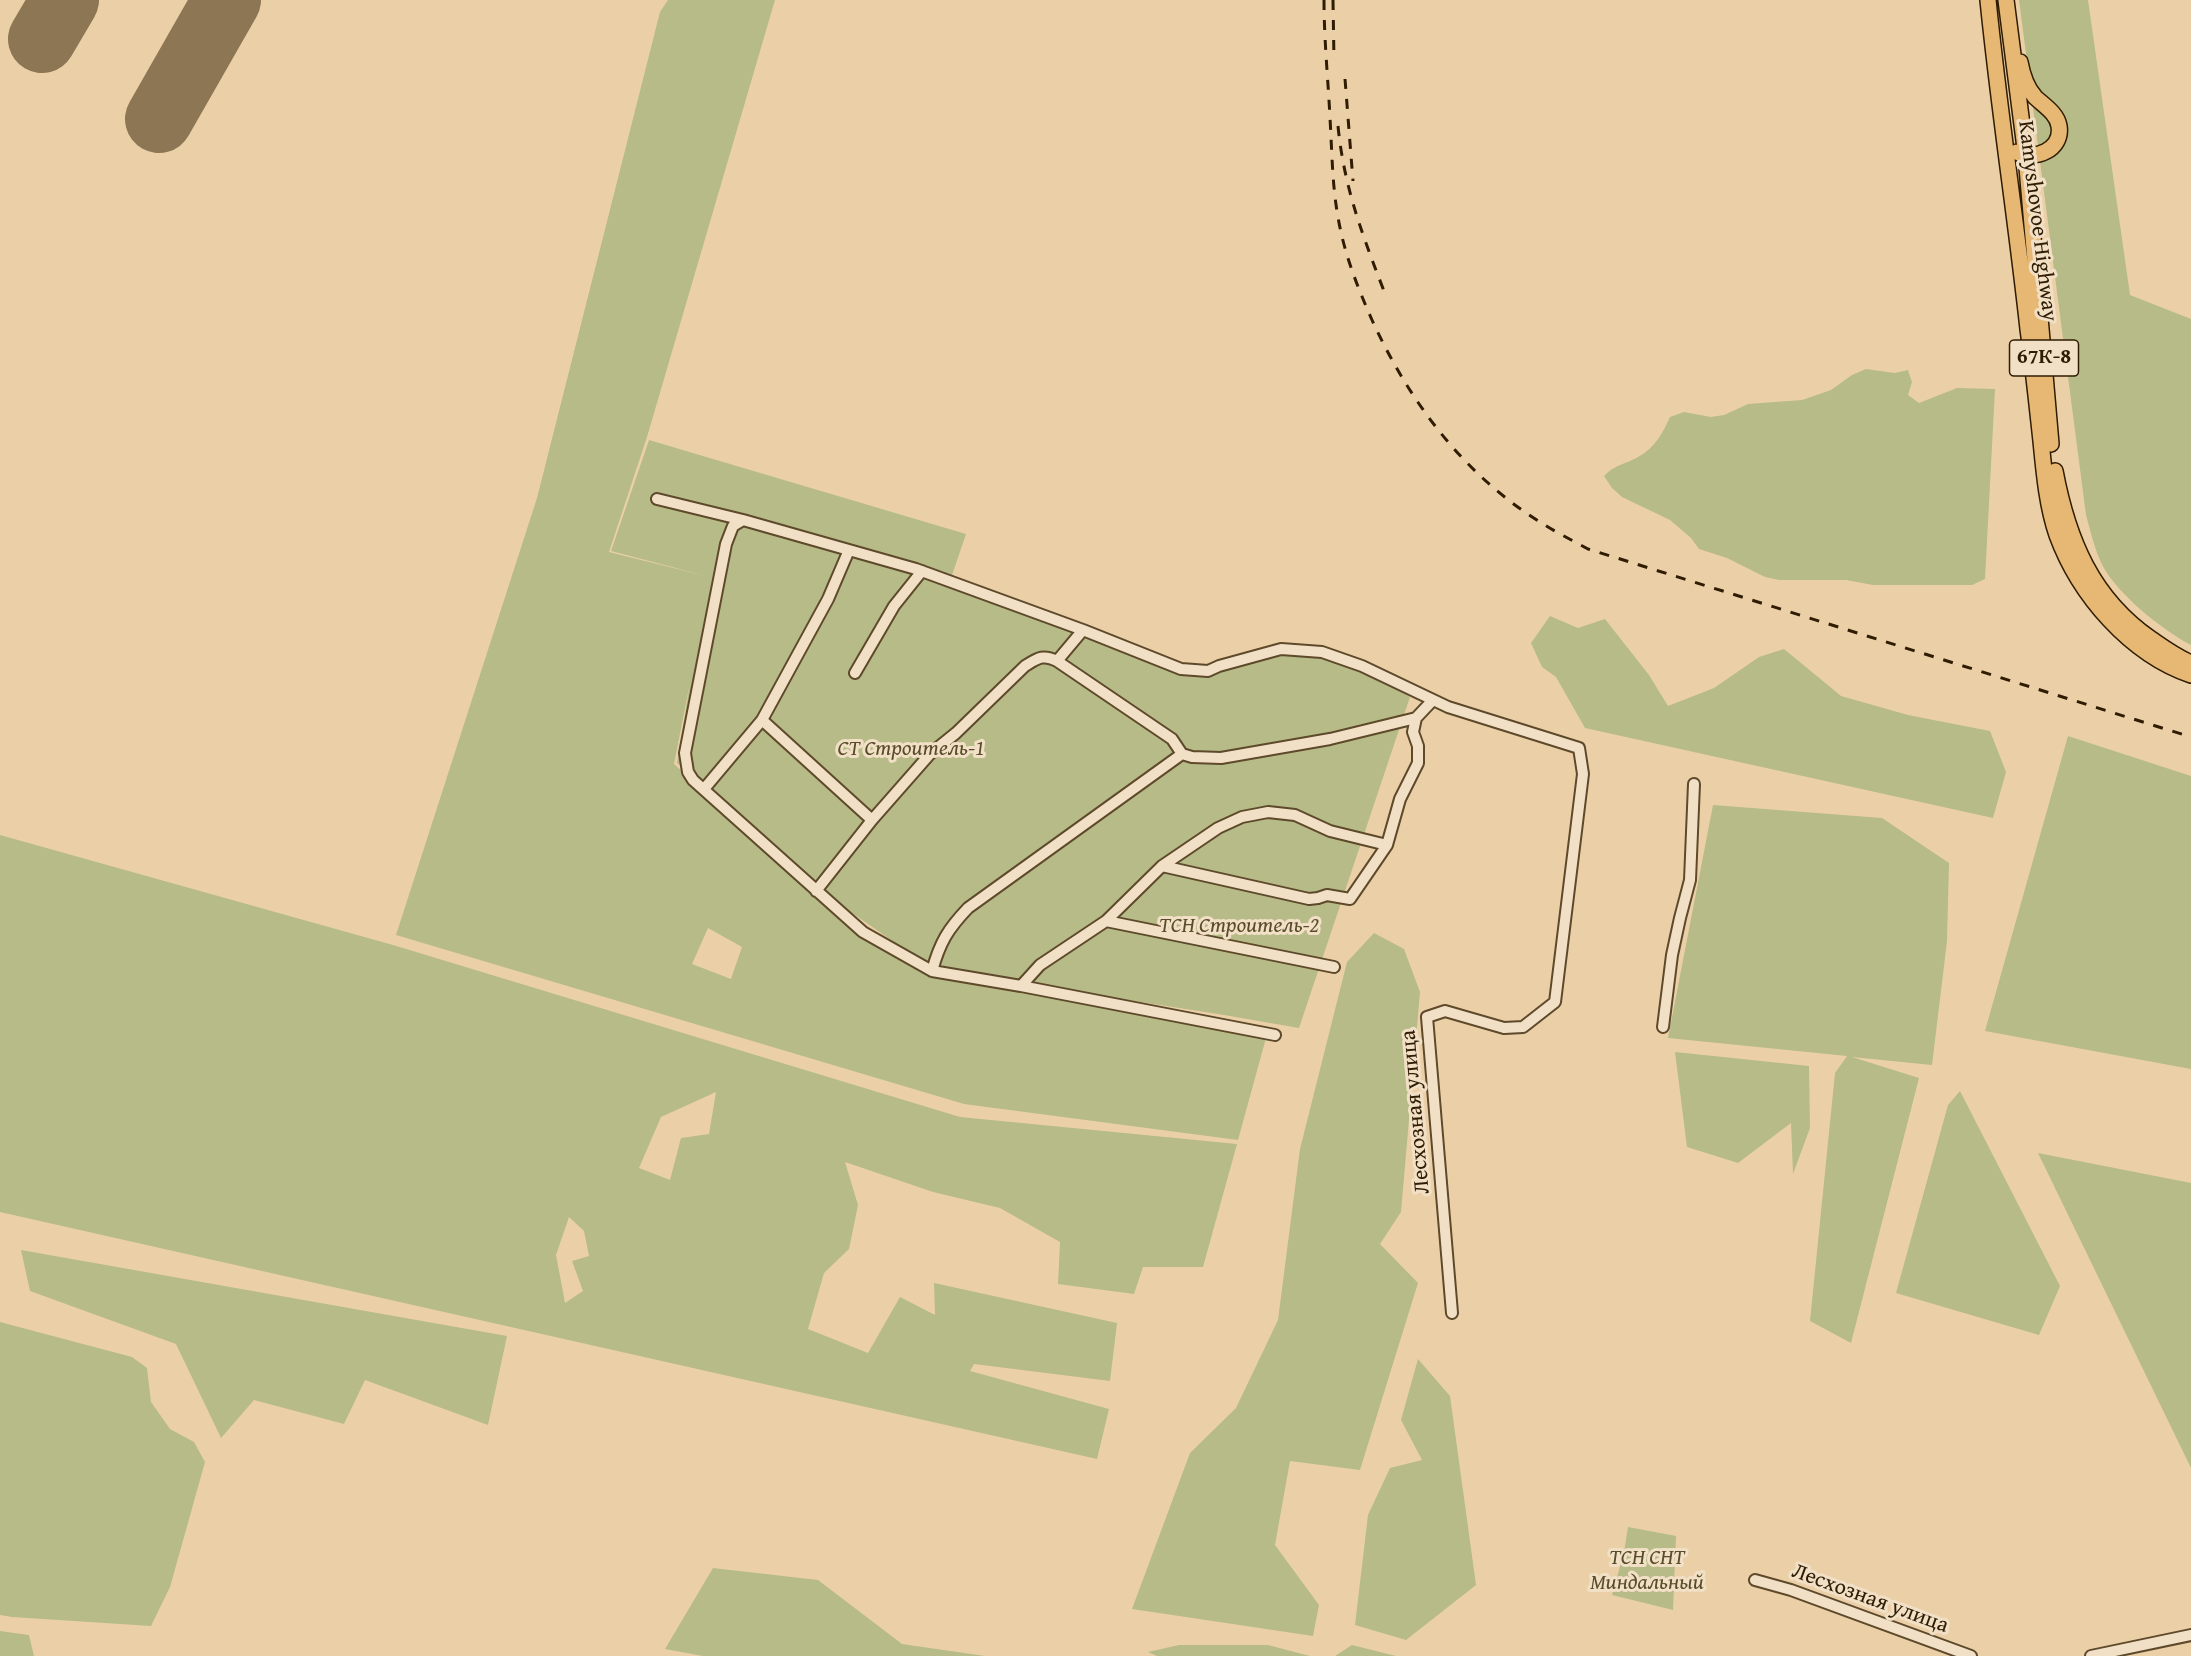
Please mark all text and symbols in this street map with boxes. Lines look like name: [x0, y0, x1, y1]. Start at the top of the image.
street label: Kamyshovoe Highway: [2012, 119, 2062, 323]
road number: 67К-8: [2010, 340, 2078, 376]
park label: СТ Строитель-1: [838, 736, 984, 762]
park label: ТСН Строитель-2: [1159, 913, 1319, 939]
street label: Лесхозная улица: [1396, 1029, 1436, 1195]
park label: ТСН СНТ Миндальный: [1590, 1545, 1704, 1597]
street label: Лесхозная улица: [1788, 1558, 1952, 1640]

